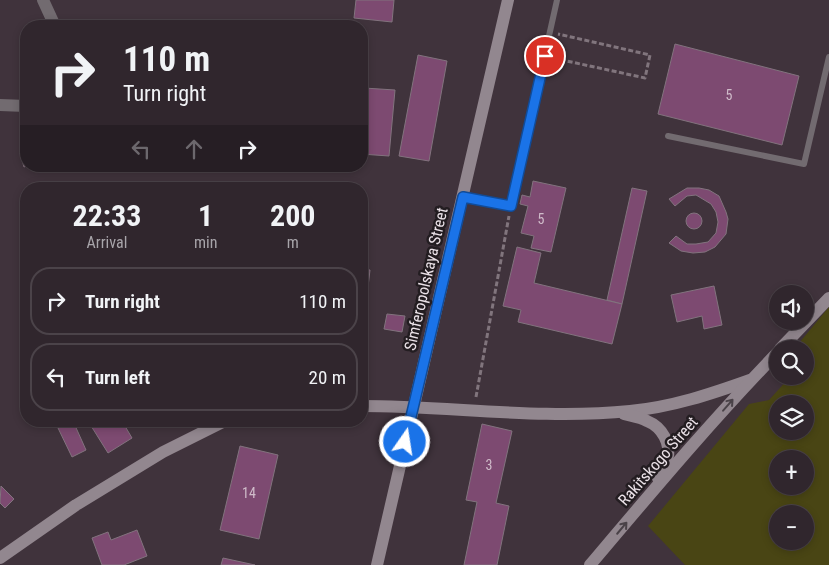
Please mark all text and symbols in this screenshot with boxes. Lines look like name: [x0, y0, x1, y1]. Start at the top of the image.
pin: [524, 35, 566, 77]
text: 110 m: [123, 39, 210, 80]
icon: right: [40, 40, 105, 105]
icon: arrive: [531, 42, 559, 70]
text: Turn right: [123, 81, 206, 106]
house number: 5: [726, 87, 733, 103]
icon: left: [127, 135, 155, 163]
icon: ahead: [180, 135, 208, 163]
icon: right: [233, 135, 261, 163]
text: 22:33: [73, 198, 141, 233]
text: 1: [198, 198, 213, 233]
text: 200: [270, 198, 315, 233]
street label: Simferopolskaya Street: [400, 205, 452, 352]
house number: 5: [538, 211, 545, 227]
text: Arrival: [87, 233, 127, 252]
text: min: [194, 233, 217, 252]
text: m: [287, 233, 299, 252]
map controls: [769, 285, 814, 550]
button: sound: [769, 285, 814, 330]
icon: right: [42, 287, 70, 315]
text: Turn right: [85, 290, 160, 313]
text: 110 m: [299, 290, 346, 313]
button: search: [769, 340, 814, 385]
icon: left: [42, 363, 70, 391]
text: Turn left: [85, 366, 150, 389]
text: 20 m: [309, 366, 346, 389]
button: layers: [769, 395, 814, 440]
one-way arrow: [722, 399, 733, 412]
street label: Rakitskogo Street: [614, 413, 702, 509]
position arrow: [378, 415, 430, 467]
button: +: [769, 450, 814, 495]
house number: 3: [486, 457, 492, 473]
house number: 14: [242, 485, 256, 501]
button: −: [769, 505, 814, 550]
one-way arrow: [616, 521, 627, 534]

